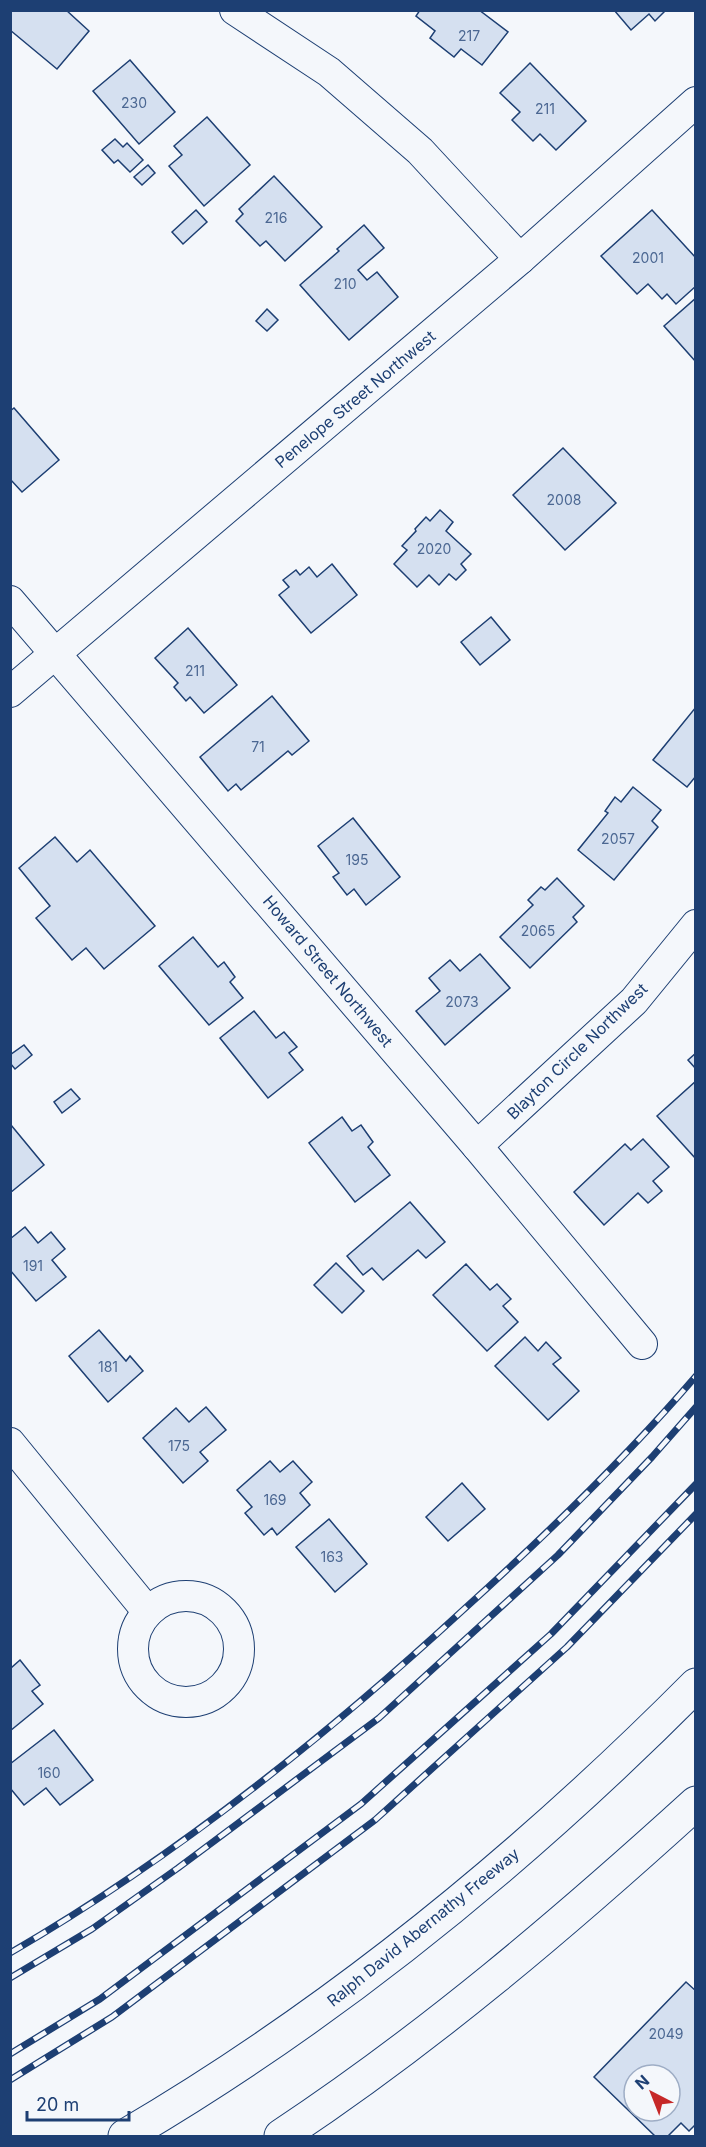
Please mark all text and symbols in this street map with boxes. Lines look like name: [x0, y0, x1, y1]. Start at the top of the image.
house number: 217: [458, 27, 480, 44]
house number: 230: [121, 94, 147, 111]
house number: 211: [535, 100, 555, 117]
house number: 216: [265, 209, 287, 226]
house number: 2001: [632, 249, 664, 266]
house number: 210: [333, 275, 357, 292]
street label: Penelope Street Northwest: [271, 326, 439, 472]
house number: 2008: [547, 491, 581, 508]
house number: 2020: [417, 540, 451, 557]
house number: 211: [185, 662, 205, 679]
house number: 71: [251, 738, 265, 755]
house number: 2057: [601, 830, 635, 847]
house number: 195: [346, 851, 368, 868]
street label: Howard Street Northwest: [259, 891, 397, 1051]
house number: 2065: [521, 922, 555, 939]
street label: Blayton Circle Northwest: [503, 979, 651, 1123]
house number: 2073: [445, 993, 479, 1010]
house number: 191: [23, 1257, 43, 1274]
house number: 181: [98, 1358, 118, 1375]
house number: 175: [168, 1437, 190, 1454]
house number: 169: [263, 1491, 287, 1508]
house number: 163: [320, 1548, 344, 1565]
house number: 160: [37, 1764, 61, 1781]
street label: Ralph David Abernathy Freeway: [323, 1843, 523, 2011]
house number: 2049: [648, 2025, 684, 2042]
north arrow: [622, 2063, 682, 2123]
text: N: [631, 2070, 653, 2093]
scale bar: [27, 2084, 129, 2122]
text: 20 m: [36, 2094, 79, 2115]

